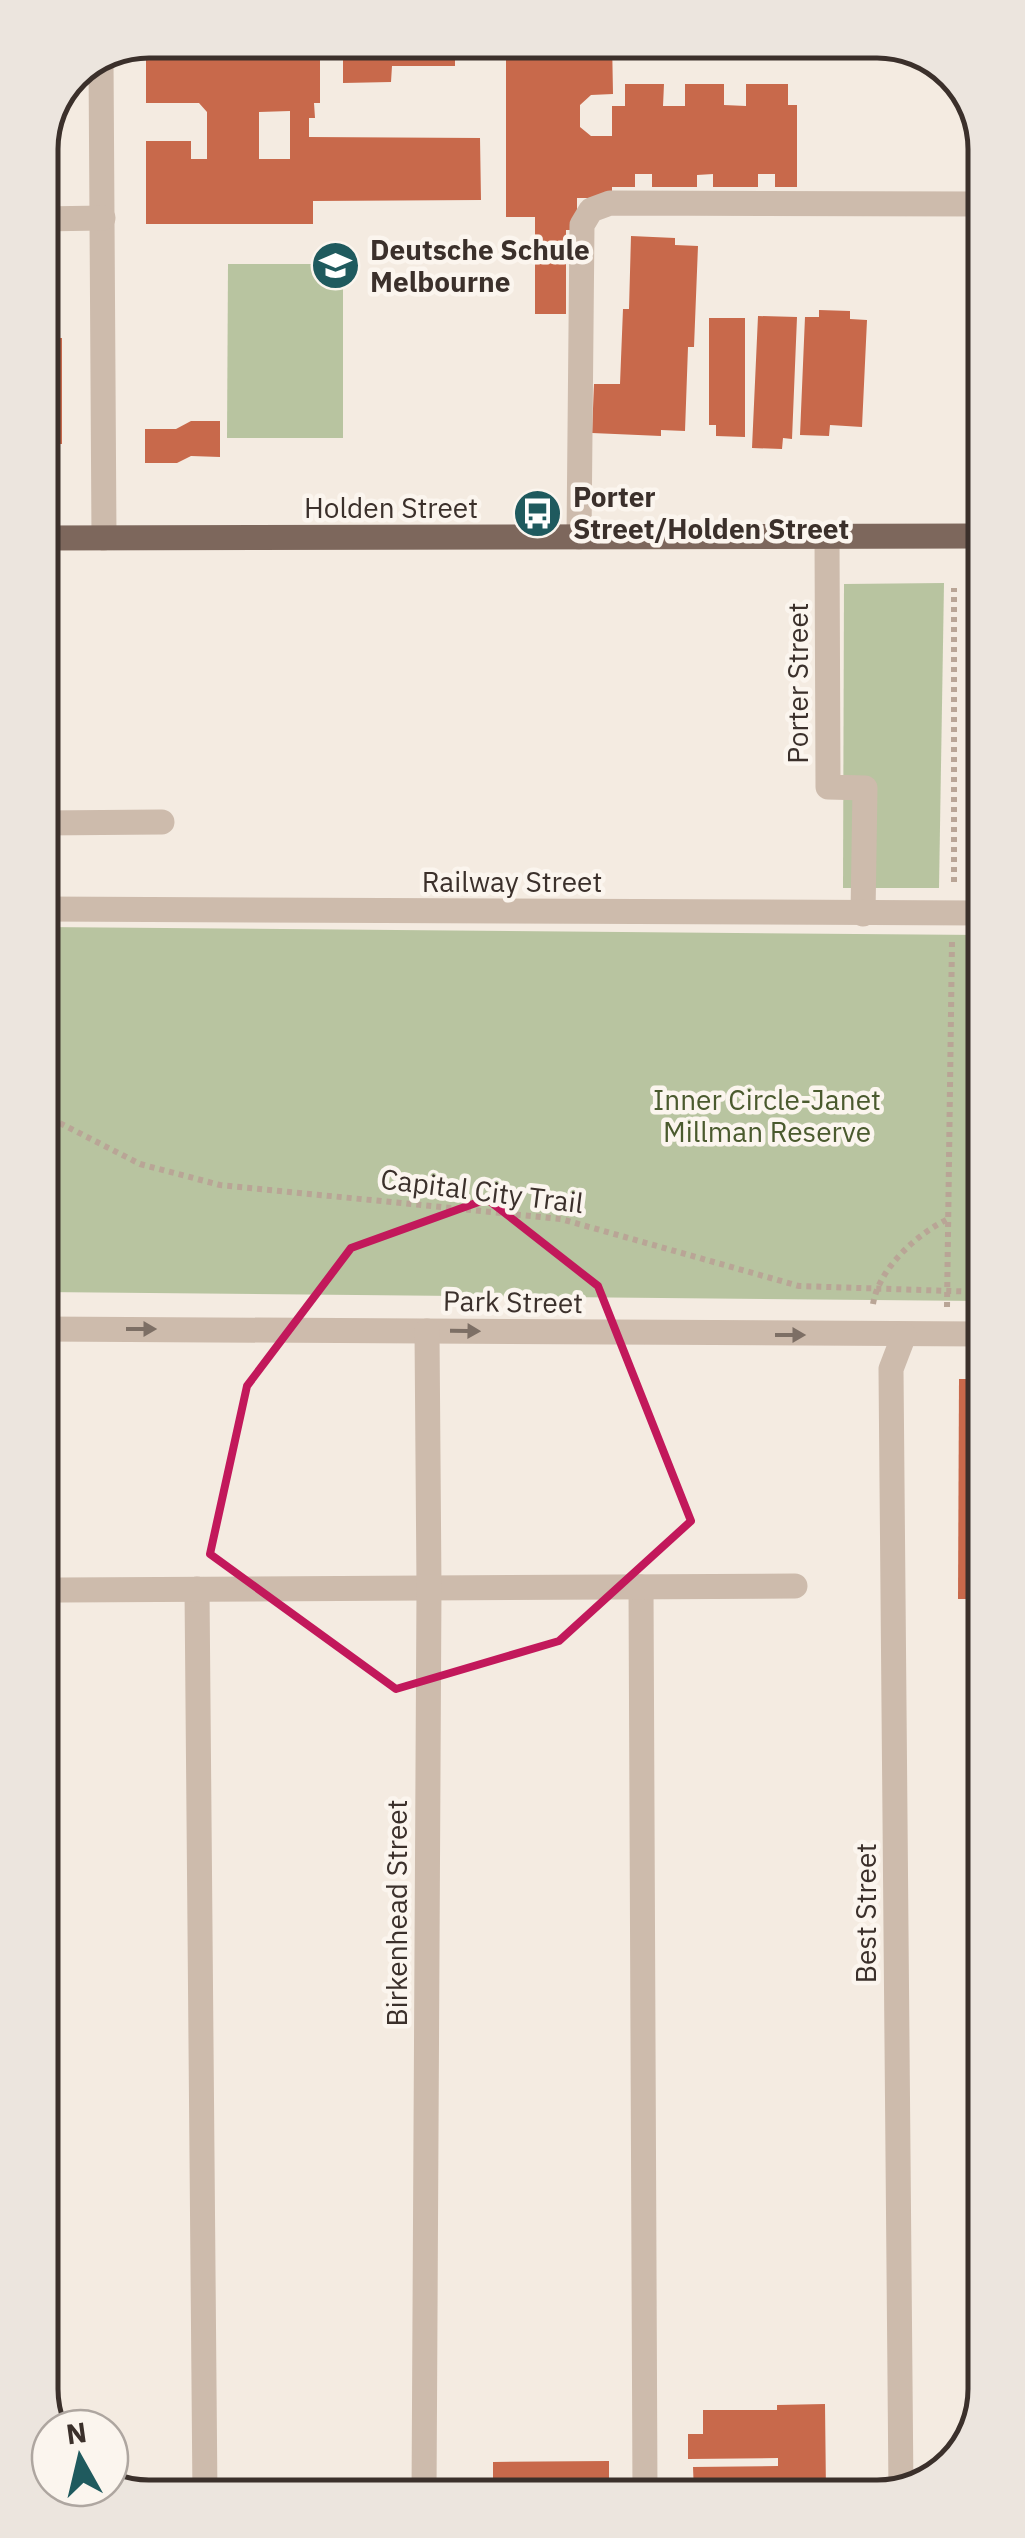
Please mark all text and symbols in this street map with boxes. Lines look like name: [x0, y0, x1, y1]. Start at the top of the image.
place label: Deutsche Schule Melbourne: [370, 231, 590, 300]
school or university icon: Deutsche Schule Melbourne: [309, 240, 361, 292]
place label: Porter Street/Holden Street: [573, 478, 849, 547]
bus stop icon: Porter Street/Holden Street: [512, 487, 564, 539]
street label: Holden Street: [304, 489, 478, 526]
street label: Porter Street: [779, 602, 816, 764]
street label: Railway Street: [422, 863, 602, 900]
park label: Inner Circle-Janet Millman Reserve: [653, 1081, 881, 1150]
street label: Capital City Trail: [379, 1160, 585, 1221]
street label: Park Street: [443, 1282, 583, 1321]
one-way arrow: [125, 1321, 157, 1337]
one-way arrow: [450, 1324, 482, 1340]
one-way arrow: [775, 1327, 807, 1343]
street label: Birkenhead Street: [378, 1800, 415, 2027]
street label: Best Street: [847, 1843, 884, 1983]
north arrow: [30, 2408, 130, 2508]
text: N: [64, 2413, 89, 2452]

